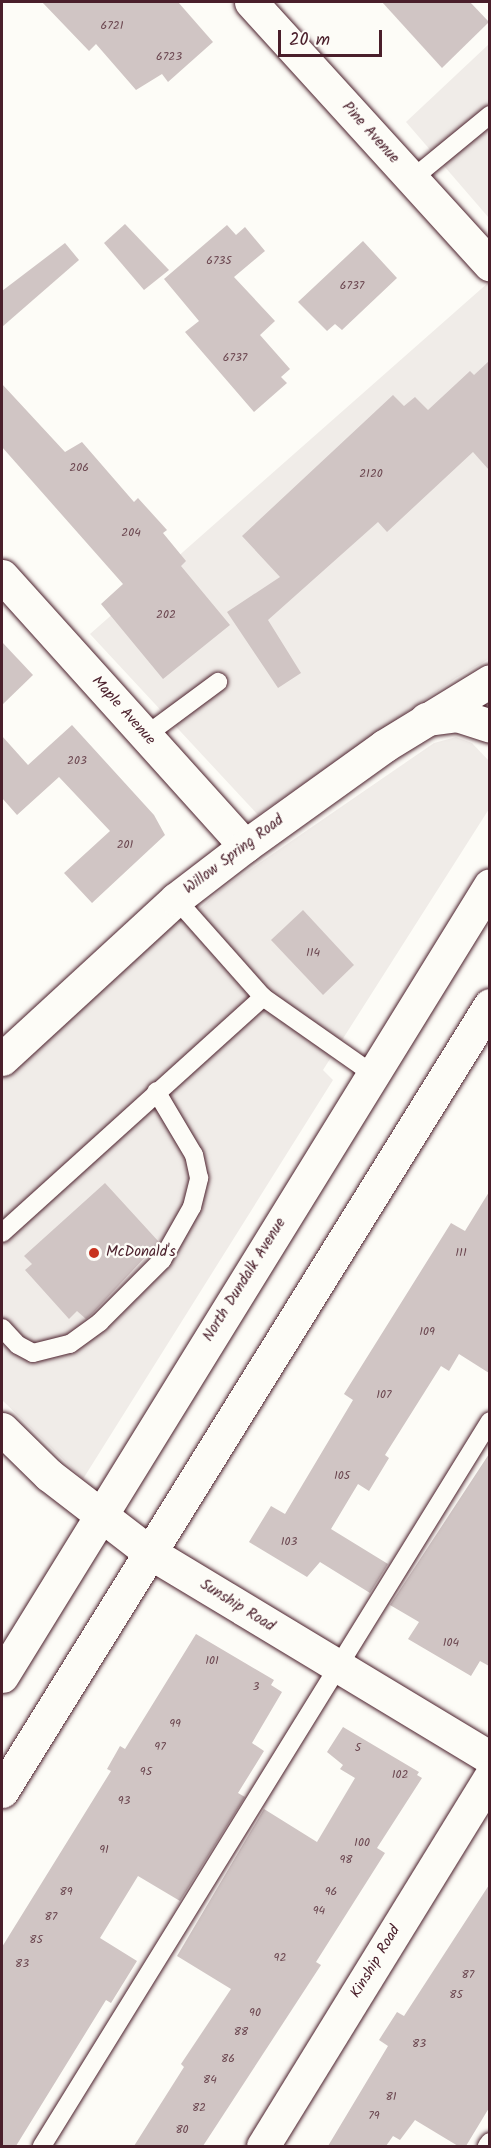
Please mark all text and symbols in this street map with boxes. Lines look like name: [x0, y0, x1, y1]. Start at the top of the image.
scale bar: [281, 18, 384, 56]
house number: 6721: [101, 19, 123, 33]
text: 20 m: [289, 26, 330, 55]
house number: 6723: [156, 50, 182, 64]
street label: Pine Avenue: [338, 99, 402, 167]
house number: 6735: [206, 254, 232, 268]
house number: 6737: [340, 279, 364, 293]
house number: 6737: [223, 351, 247, 365]
house number: 206: [69, 461, 89, 475]
house number: 2120: [359, 467, 383, 481]
house number: 204: [121, 526, 141, 540]
house number: 202: [156, 608, 176, 622]
street label: Maple Avenue: [87, 673, 159, 749]
house number: 203: [67, 754, 87, 768]
street label: Willow Spring Road: [180, 812, 288, 898]
house number: 201: [117, 838, 133, 852]
house number: 114: [306, 946, 320, 960]
street label: North Dundalk Avenue: [200, 1215, 290, 1345]
place label: McDonald's: [106, 1244, 176, 1262]
marker: McDonald's: [87, 1246, 101, 1260]
house number: 111: [455, 1246, 467, 1260]
house number: 109: [419, 1325, 435, 1339]
house number: 107: [376, 1388, 392, 1402]
house number: 105: [334, 1469, 350, 1483]
house number: 103: [281, 1535, 297, 1549]
street label: Sunship Road: [196, 1576, 278, 1636]
house number: 104: [443, 1636, 459, 1650]
house number: 101: [205, 1654, 219, 1668]
house number: 3: [253, 1680, 259, 1694]
house number: 99: [169, 1717, 181, 1731]
house number: 97: [154, 1740, 166, 1754]
house number: 5: [355, 1741, 361, 1755]
house number: 95: [140, 1765, 152, 1779]
house number: 102: [392, 1768, 408, 1782]
house number: 93: [118, 1794, 130, 1808]
house number: 100: [354, 1836, 370, 1850]
house number: 91: [99, 1843, 109, 1857]
house number: 98: [339, 1853, 353, 1867]
house number: 89: [59, 1885, 73, 1899]
house number: 96: [325, 1885, 337, 1899]
house number: 94: [313, 1904, 325, 1918]
house number: 87: [45, 1910, 57, 1924]
street label: Kinship Road: [347, 1922, 405, 2002]
house number: 85: [29, 1933, 43, 1947]
house number: 92: [274, 1951, 286, 1965]
house number: 83: [15, 1957, 29, 1971]
house number: 87: [462, 1968, 474, 1982]
house number: 85: [449, 1988, 463, 2002]
house number: 90: [249, 2006, 261, 2020]
house number: 88: [234, 2025, 248, 2039]
house number: 83: [412, 2037, 426, 2051]
house number: 86: [221, 2052, 235, 2066]
house number: 84: [203, 2073, 217, 2087]
house number: 81: [386, 2090, 396, 2104]
house number: 82: [192, 2101, 206, 2115]
house number: 79: [368, 2109, 380, 2123]
house number: 80: [175, 2123, 189, 2137]

